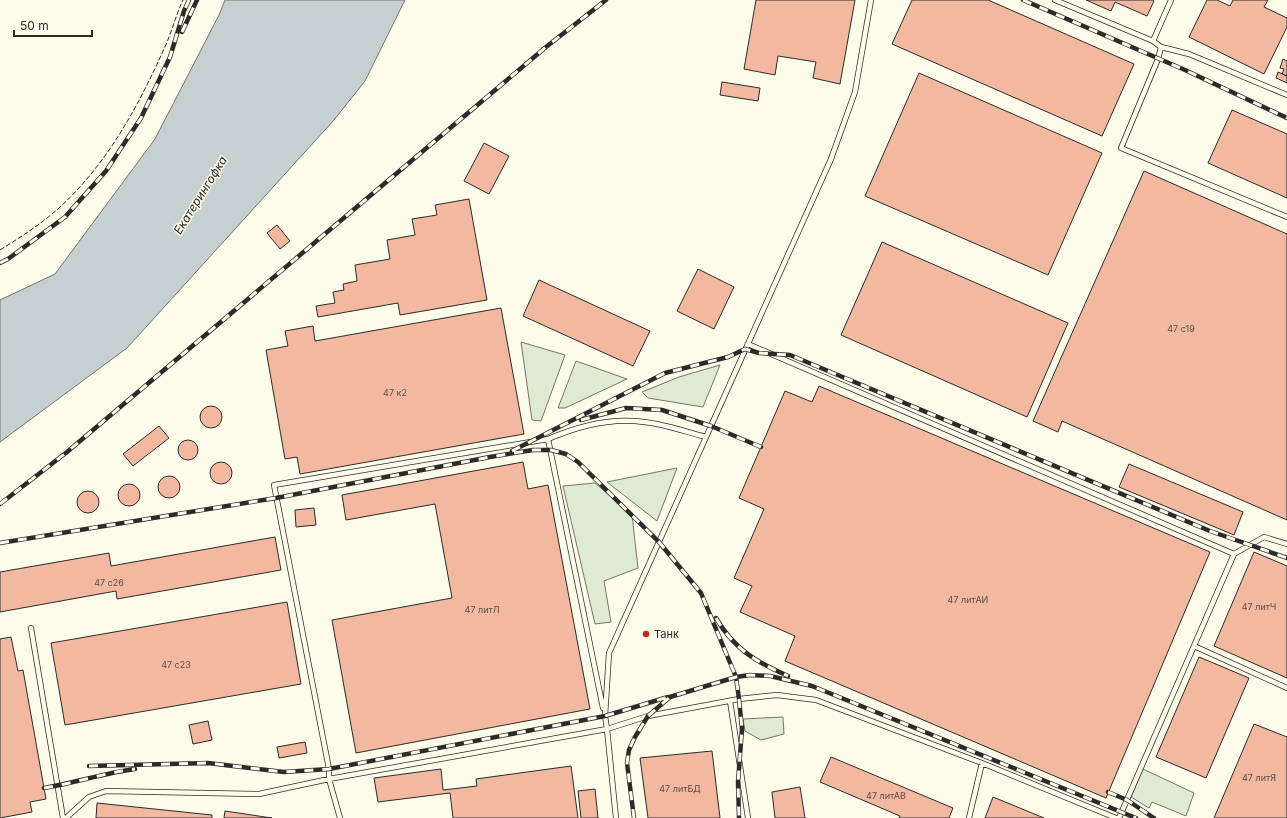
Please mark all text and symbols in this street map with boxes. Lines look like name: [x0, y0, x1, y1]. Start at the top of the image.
scale bar: [14, 12, 92, 38]
text: 50 m: [20, 18, 49, 33]
water label: Екатерингофка: [170, 153, 230, 237]
house number: 47 с19: [1167, 323, 1195, 334]
house number: 47 к2: [383, 387, 407, 398]
house number: 47 с26: [94, 577, 124, 588]
house number: 47 литАИ: [948, 594, 988, 605]
house number: 47 литЧ: [1242, 601, 1276, 612]
house number: 47 литЛ: [465, 604, 499, 615]
place label: Танк: [654, 627, 679, 641]
marker: Танк: [641, 629, 651, 639]
house number: 47 с23: [161, 659, 191, 670]
house number: 47 литЯ: [1242, 772, 1276, 783]
house number: 47 литБД: [659, 783, 701, 794]
house number: 47 литАВ: [866, 790, 906, 801]

